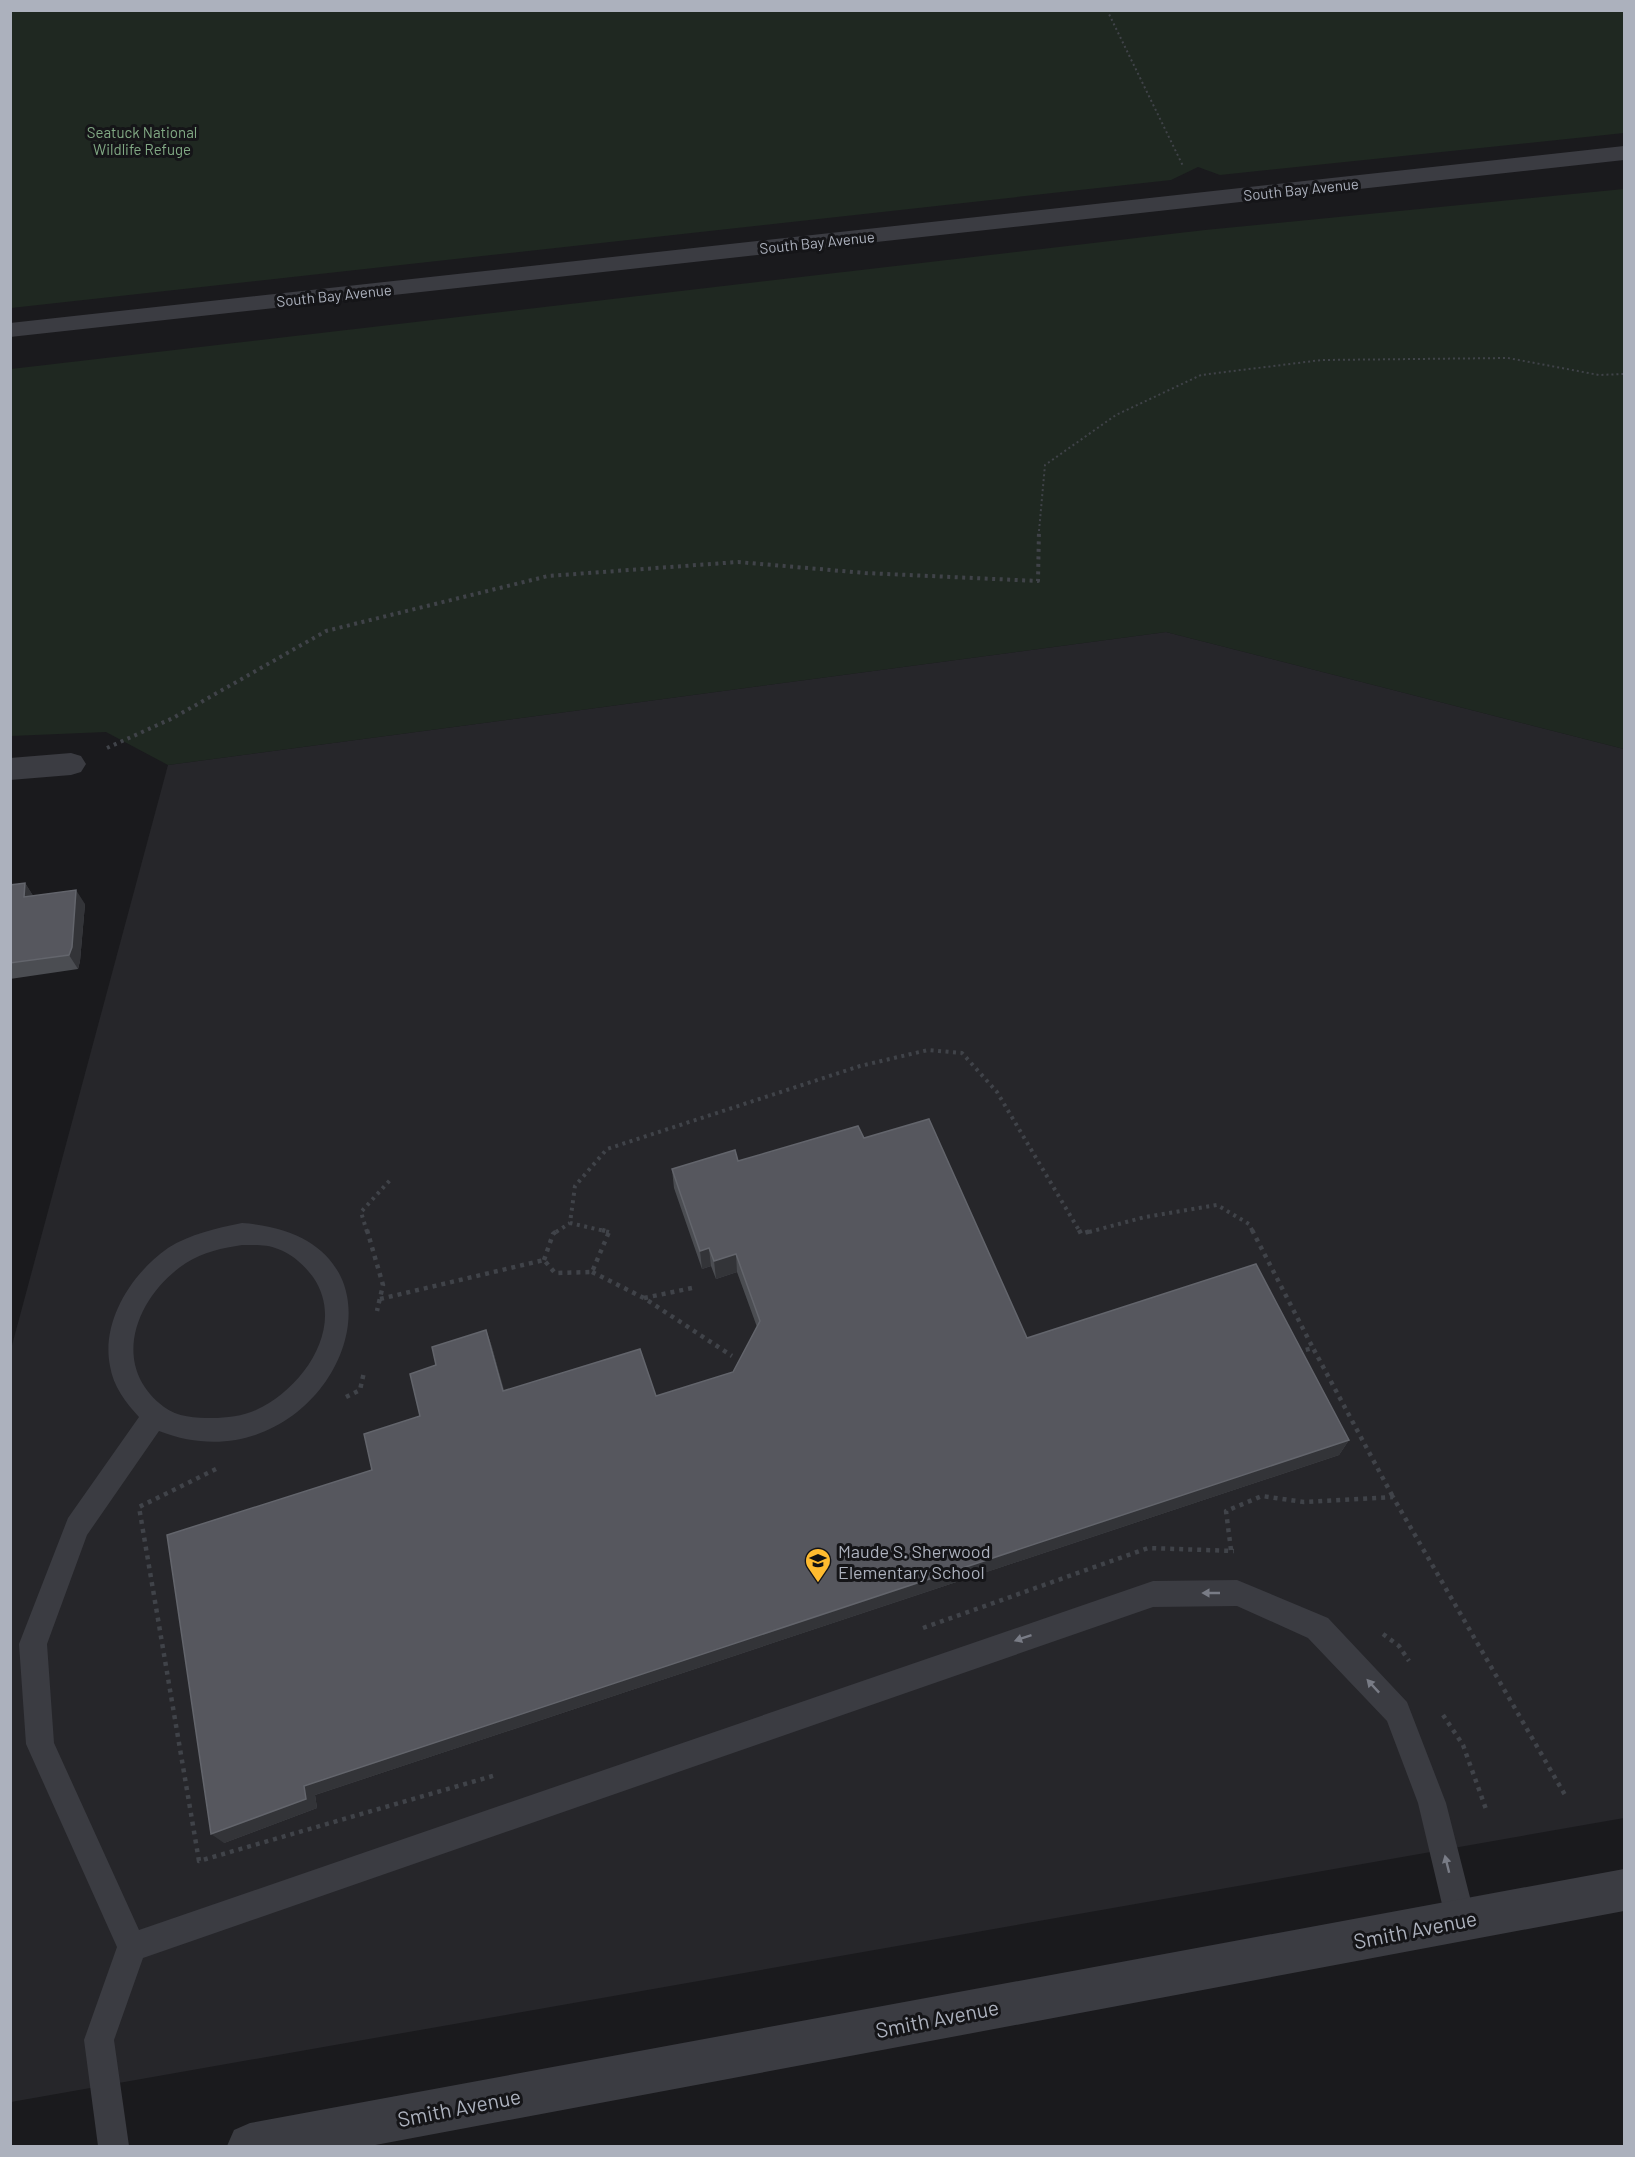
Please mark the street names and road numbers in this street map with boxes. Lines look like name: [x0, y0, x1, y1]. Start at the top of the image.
street label: South Bay Avenue: [1242, 174, 1360, 204]
street label: South Bay Avenue: [758, 227, 876, 257]
street label: South Bay Avenue: [275, 280, 393, 310]
street label: Smith Avenue: [1351, 1905, 1479, 1953]
street label: Smith Avenue: [873, 1994, 1001, 2042]
street label: Smith Avenue: [395, 2083, 523, 2131]

